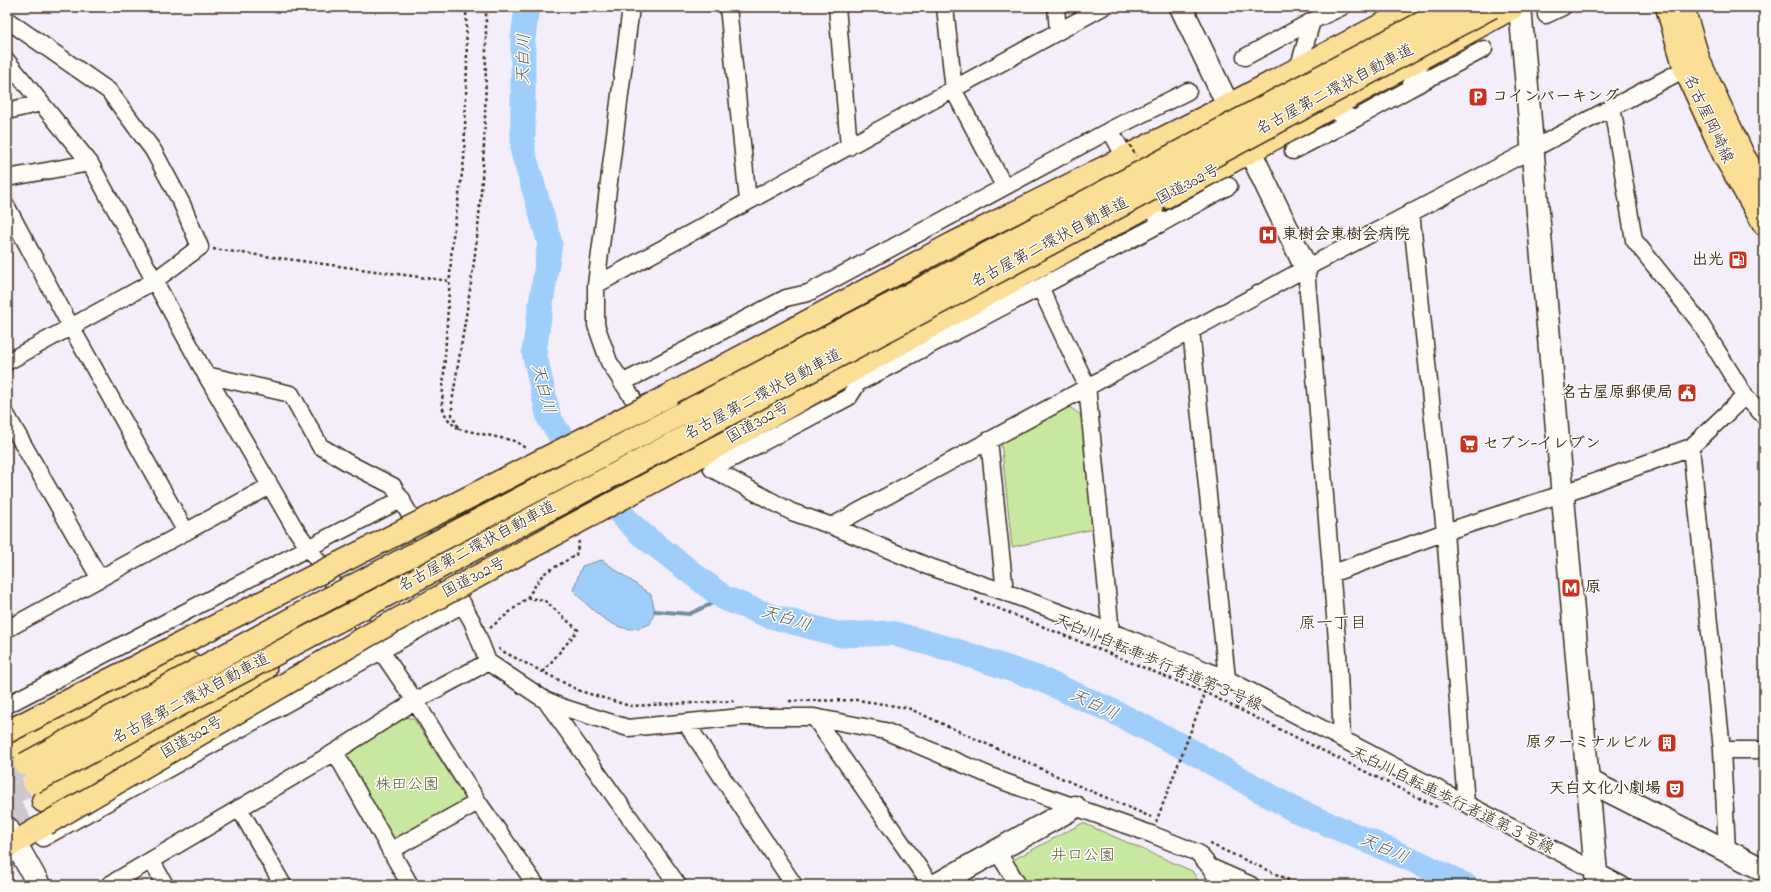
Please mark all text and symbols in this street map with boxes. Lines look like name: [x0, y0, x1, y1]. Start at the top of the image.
water label: 天白川: [511, 33, 537, 85]
street label: 名古屋第二環状自動車道: [1252, 38, 1418, 142]
street label: 名古屋岡崎線: [1677, 70, 1739, 168]
place label: コインパーキング: [1492, 85, 1619, 109]
parking icon: コインパーキング: [1467, 86, 1489, 108]
street label: 国道302号: [1152, 158, 1224, 212]
street label: 名古屋第二環状自動車道: [967, 191, 1133, 295]
place label: 東樹会東樹会病院: [1282, 223, 1410, 247]
hospital icon: 東樹会東樹会病院: [1257, 224, 1279, 246]
place label: 出光: [1692, 248, 1724, 272]
fuel station icon: 出光: [1727, 249, 1749, 271]
street label: 名古屋第二環状自動車道: [680, 343, 846, 447]
water label: 天白川: [524, 361, 562, 417]
place label: 名古屋原郵便局: [1561, 381, 1673, 405]
public building icon: 名古屋原郵便局: [1676, 382, 1698, 404]
street label: 国道302号: [722, 396, 794, 450]
place label: セブン-イレブン: [1483, 432, 1601, 456]
supermarket icon: セブン-イレブン: [1458, 433, 1480, 455]
street label: 名古屋第二環状自動車道: [394, 495, 560, 599]
street label: 国道302号: [438, 551, 510, 605]
place label: 原: [1585, 576, 1601, 600]
metro station icon: 原: [1560, 577, 1582, 599]
water label: 天白川: [758, 600, 814, 638]
street label: 天白川自転車歩行者道第３号線: [1051, 610, 1265, 716]
district label: 原一丁目: [1299, 611, 1367, 636]
street label: 名古屋第二環状自動車道: [108, 647, 274, 751]
water label: 天白川: [1067, 685, 1121, 725]
street label: 国道302号: [156, 710, 228, 766]
place label: 原ターミナルビル: [1526, 731, 1653, 755]
building icon: 原ターミナルビル: [1656, 732, 1678, 754]
street label: 天白川自転車歩行者道第３号線: [1347, 743, 1557, 859]
park label: 株田公園: [375, 773, 439, 797]
place label: 天白文化小劇場: [1549, 777, 1661, 801]
theatre icon: 天白文化小劇場: [1664, 778, 1686, 800]
water label: 天白川: [1357, 829, 1411, 869]
park label: 井口公園: [1051, 844, 1115, 868]

